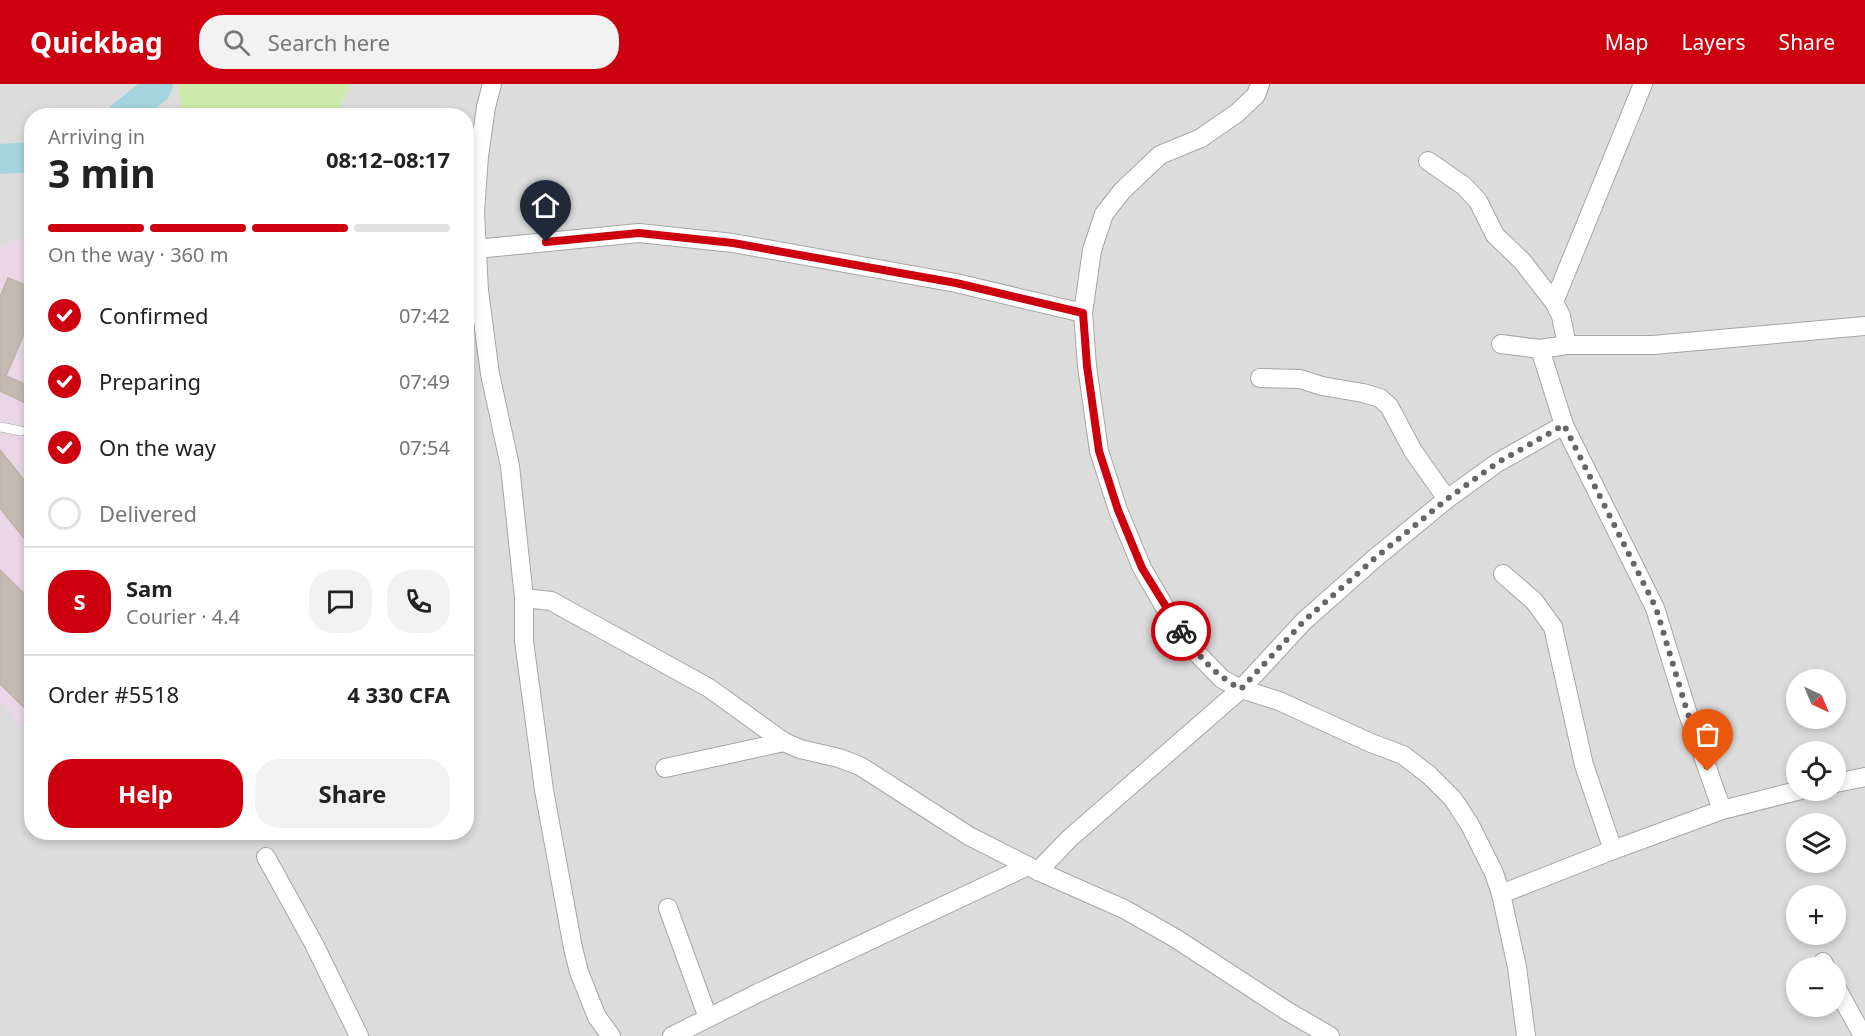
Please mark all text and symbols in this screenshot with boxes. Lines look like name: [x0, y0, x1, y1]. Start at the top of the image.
search box: [199, 15, 619, 69]
text: Quickbag: [30, 23, 163, 61]
icon: search: [220, 26, 253, 59]
text: Search here: [268, 27, 390, 57]
text: Map: [1605, 28, 1649, 56]
text: Layers: [1682, 28, 1746, 56]
text: Share: [1779, 28, 1835, 56]
text: Arriving in: [48, 123, 145, 150]
text: 08:12–08:17: [326, 144, 450, 174]
text: 3 min: [48, 146, 155, 199]
pin: [520, 180, 571, 242]
icon: home: [529, 189, 562, 222]
text: On the way · 360 m: [48, 241, 228, 268]
icon: check: [48, 299, 81, 332]
text: Confirmed: [99, 300, 209, 330]
text: 07:42: [399, 302, 450, 329]
icon: check: [48, 365, 81, 398]
text: Preparing: [99, 366, 201, 396]
text: 07:49: [399, 368, 450, 395]
icon: check: [48, 431, 81, 464]
text: On the way: [99, 432, 216, 462]
text: 07:54: [399, 434, 450, 461]
text: Delivered: [99, 498, 197, 528]
button: chat: [309, 570, 372, 633]
button: phone: [387, 570, 450, 633]
text: Sam: [126, 573, 173, 603]
text: S: [73, 586, 86, 616]
courier: [1151, 601, 1211, 661]
text: Courier · 4.4: [126, 603, 240, 630]
icon: bike: [1165, 615, 1198, 648]
north arrow: [1786, 669, 1846, 729]
map controls: [1786, 669, 1846, 1017]
text: Order #5518: [48, 679, 179, 709]
text: 4 330 CFA: [347, 679, 450, 709]
pin: [1682, 709, 1733, 771]
icon: bag: [1691, 718, 1724, 751]
button: locate: [1786, 741, 1846, 801]
button: Help: [48, 759, 243, 828]
button: Share: [255, 759, 450, 828]
button: layers: [1786, 813, 1846, 873]
button: +: [1786, 885, 1846, 945]
button: −: [1786, 957, 1846, 1017]

